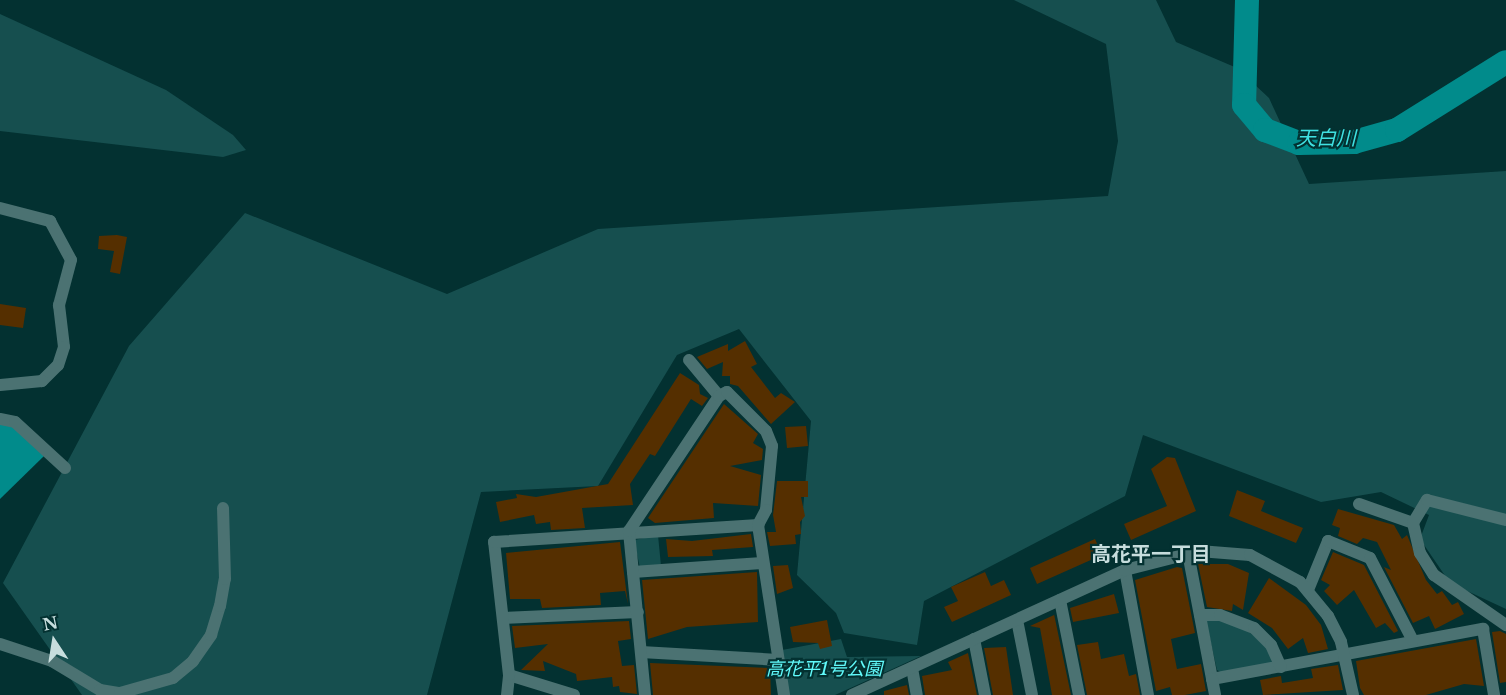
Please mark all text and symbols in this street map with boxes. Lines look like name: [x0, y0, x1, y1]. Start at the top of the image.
water label: 天白川: [1296, 126, 1356, 150]
district label: 高花平一丁目: [1091, 542, 1211, 566]
north arrow: [24, 611, 84, 671]
text: N: [41, 612, 60, 635]
park label: 高花平1号公園: [766, 658, 882, 680]

